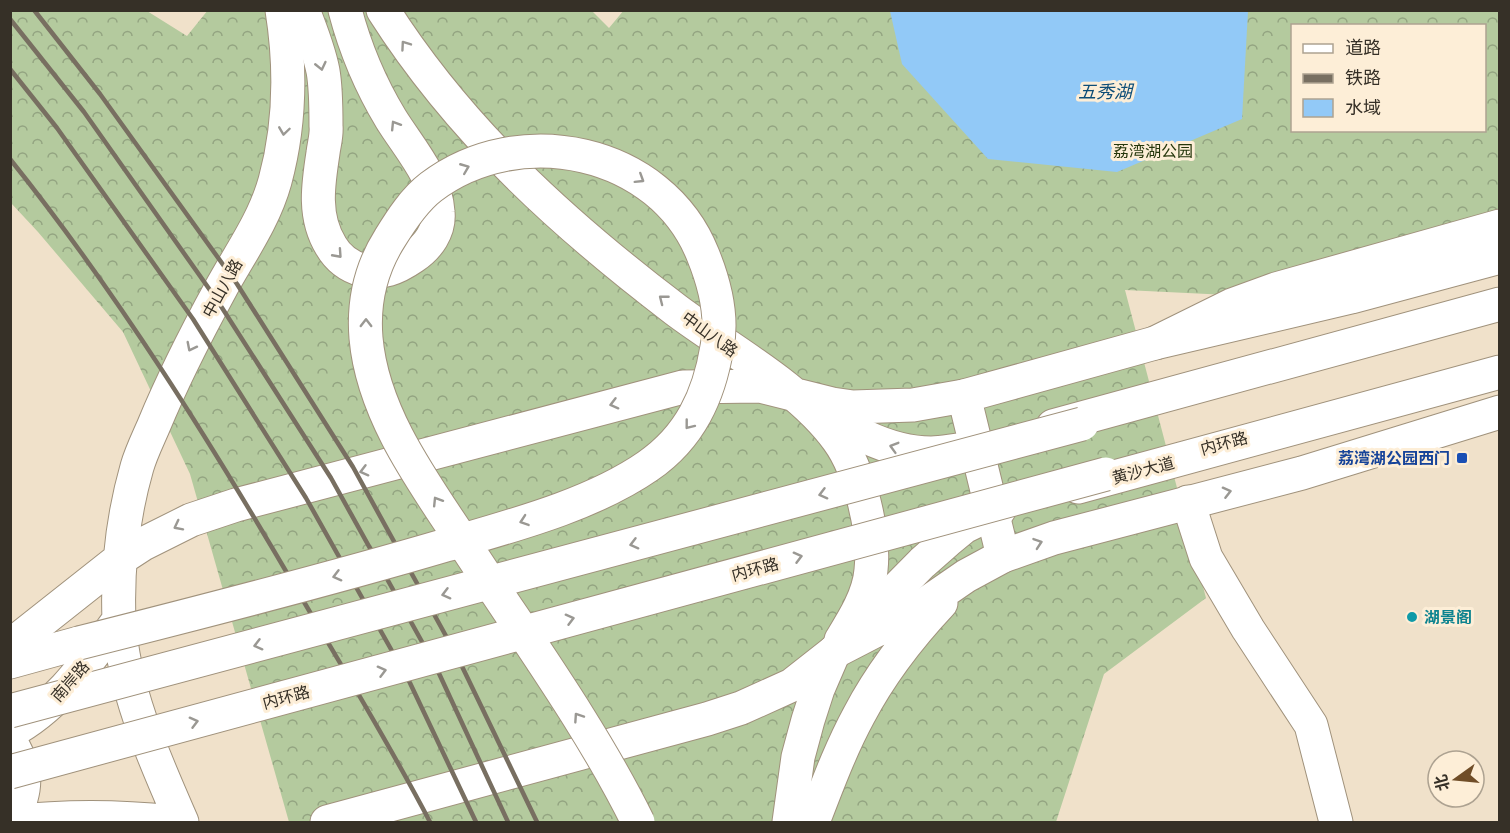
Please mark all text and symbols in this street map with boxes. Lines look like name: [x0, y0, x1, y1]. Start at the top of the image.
legend: [1291, 24, 1486, 132]
text: 道路: [1345, 35, 1381, 59]
one-way arrow: [401, 41, 412, 52]
one-way arrow: [314, 61, 327, 71]
text: 铁路: [1345, 65, 1381, 89]
water label: 五秀湖: [1078, 79, 1135, 103]
text: 水域: [1345, 95, 1381, 119]
one-way arrow: [391, 121, 403, 131]
one-way arrow: [278, 127, 291, 136]
park label: 荔湾湖公园: [1113, 140, 1193, 162]
one-way arrow: [459, 163, 470, 175]
one-way arrow: [633, 172, 644, 183]
one-way arrow: [331, 248, 342, 258]
street label: 中山八路: [197, 255, 247, 321]
one-way arrow: [658, 296, 669, 307]
street label: 中山八路: [678, 306, 742, 362]
one-way arrow: [360, 318, 372, 327]
one-way arrow: [186, 341, 198, 352]
one-way arrow: [609, 397, 619, 410]
one-way arrow: [686, 418, 697, 429]
street label: 内环路: [1198, 426, 1250, 460]
one-way arrow: [890, 442, 900, 454]
place label: 荔湾湖公园西门: [1338, 447, 1450, 469]
street label: 黄沙大道: [1109, 451, 1177, 489]
marker: 荔湾湖公园西门: [1455, 451, 1469, 465]
one-way arrow: [360, 463, 370, 476]
one-way arrow: [818, 486, 828, 499]
one-way arrow: [1221, 487, 1231, 500]
one-way arrow: [432, 497, 444, 507]
one-way arrow: [519, 514, 530, 526]
one-way arrow: [174, 519, 184, 530]
one-way arrow: [629, 537, 640, 549]
one-way arrow: [1032, 538, 1043, 551]
street label: 内环路: [729, 552, 781, 586]
one-way arrow: [793, 552, 803, 564]
one-way arrow: [332, 569, 343, 581]
one-way arrow: [441, 587, 452, 599]
place label: 湖景阁: [1424, 606, 1472, 628]
marker: 湖景阁: [1405, 610, 1419, 624]
one-way arrow: [565, 614, 575, 627]
one-way arrow: [253, 638, 263, 651]
street label: 南岸路: [46, 656, 94, 706]
one-way arrow: [376, 666, 387, 678]
street label: 内环路: [260, 680, 312, 714]
one-way arrow: [574, 713, 585, 724]
one-way arrow: [188, 717, 198, 729]
north arrow: [1426, 749, 1486, 809]
text: 北: [1429, 772, 1454, 793]

